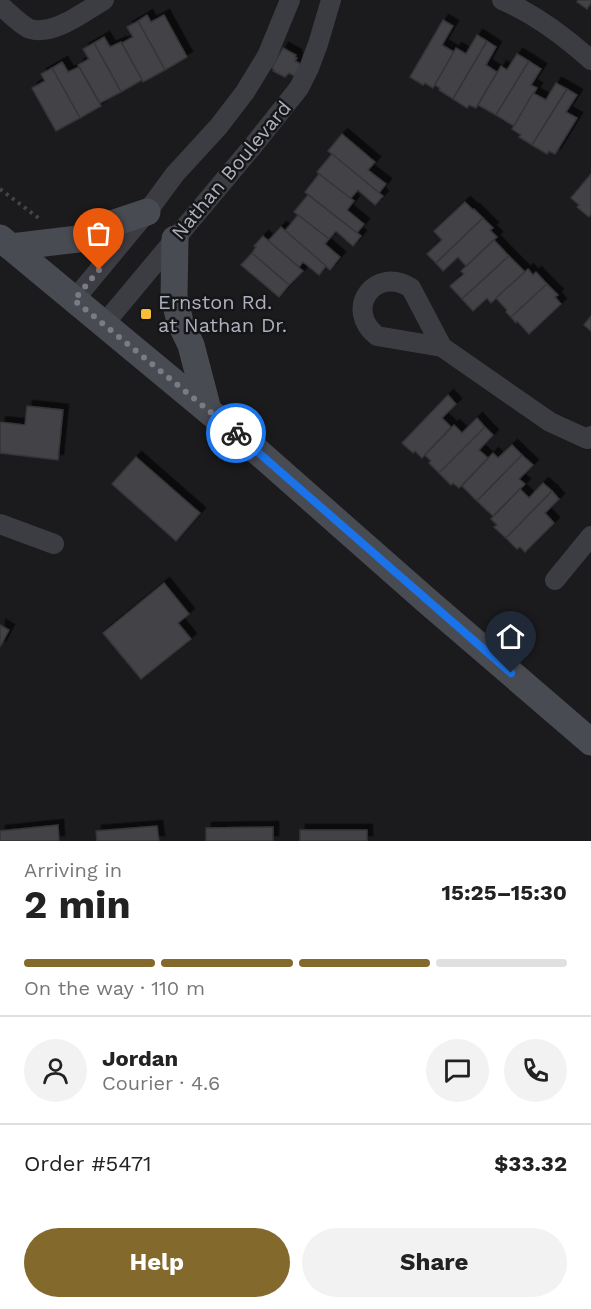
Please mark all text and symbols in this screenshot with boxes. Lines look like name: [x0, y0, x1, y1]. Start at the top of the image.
street label: Nathan Boulevard: [166, 96, 296, 244]
pin: [73, 208, 124, 270]
icon: bag: [82, 217, 115, 250]
place label: Ernston Rd. at Nathan Dr.: [158, 290, 287, 337]
marker: Ernston Rd. at Nathan Dr.: [139, 307, 153, 321]
courier: [206, 403, 266, 463]
icon: bike: [220, 417, 253, 450]
pin: [485, 611, 536, 673]
icon: home: [494, 620, 527, 653]
text: Arriving in: [24, 858, 122, 882]
text: 15:25–15:30: [442, 880, 567, 905]
text: 2 min: [24, 882, 131, 927]
text: On the way · 110 m: [24, 976, 205, 1000]
button: person: [24, 1039, 87, 1102]
button: chat: [426, 1039, 489, 1102]
button: phone: [504, 1039, 567, 1102]
text: Jordan: [102, 1046, 178, 1071]
text: Courier · 4.6: [102, 1071, 220, 1095]
text: Order #5471: [24, 1151, 152, 1176]
text: $33.32: [494, 1151, 567, 1176]
button: Help: [24, 1228, 290, 1297]
button: Share: [302, 1228, 567, 1297]

